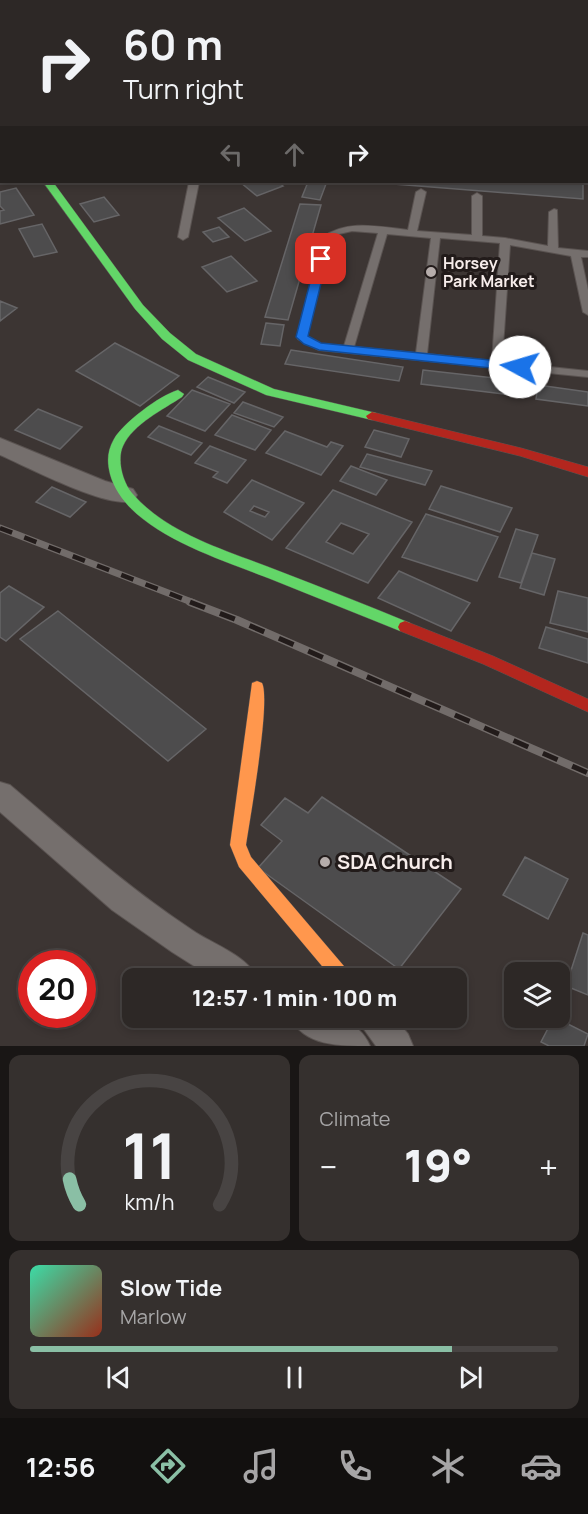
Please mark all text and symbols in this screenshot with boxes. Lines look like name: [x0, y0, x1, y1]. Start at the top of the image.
text: 60 m: [123, 15, 223, 73]
icon: right: [24, 24, 102, 102]
text: Turn right: [123, 70, 244, 107]
icon: left: [215, 138, 248, 171]
icon: ahead: [278, 138, 311, 171]
icon: right: [341, 138, 374, 171]
pin: [295, 233, 346, 284]
icon: arrive: [304, 242, 337, 275]
place label: Horsey Park Market: [443, 252, 535, 292]
marker: Horsey Park Market: [424, 265, 438, 279]
position arrow: [488, 335, 552, 399]
place label: SDA Church: [337, 848, 453, 875]
marker: SDA Church: [318, 855, 332, 869]
speed limit sign: 20: [18, 950, 96, 1028]
map controls: [504, 962, 570, 1028]
button: layers: [504, 962, 570, 1028]
text: 12:57 · 1 min · 100 m: [192, 983, 397, 1013]
text: Climate: [320, 1105, 391, 1132]
text: 11: [122, 1112, 177, 1198]
text: 19°: [404, 1134, 472, 1196]
text: −: [320, 1144, 337, 1189]
text: +: [539, 1144, 558, 1189]
text: km/h: [124, 1187, 174, 1216]
text: Slow Tide: [120, 1273, 222, 1303]
text: Marlow: [120, 1303, 187, 1330]
icon: previous: [102, 1361, 135, 1394]
icon: pause: [278, 1361, 311, 1394]
icon: next: [454, 1361, 487, 1394]
icon: directions: [147, 1445, 189, 1487]
icon: music: [240, 1445, 282, 1487]
icon: phone: [334, 1445, 376, 1487]
icon: climate: [427, 1445, 469, 1487]
icon: car: [520, 1445, 562, 1487]
text: 12:56: [26, 1448, 95, 1485]

